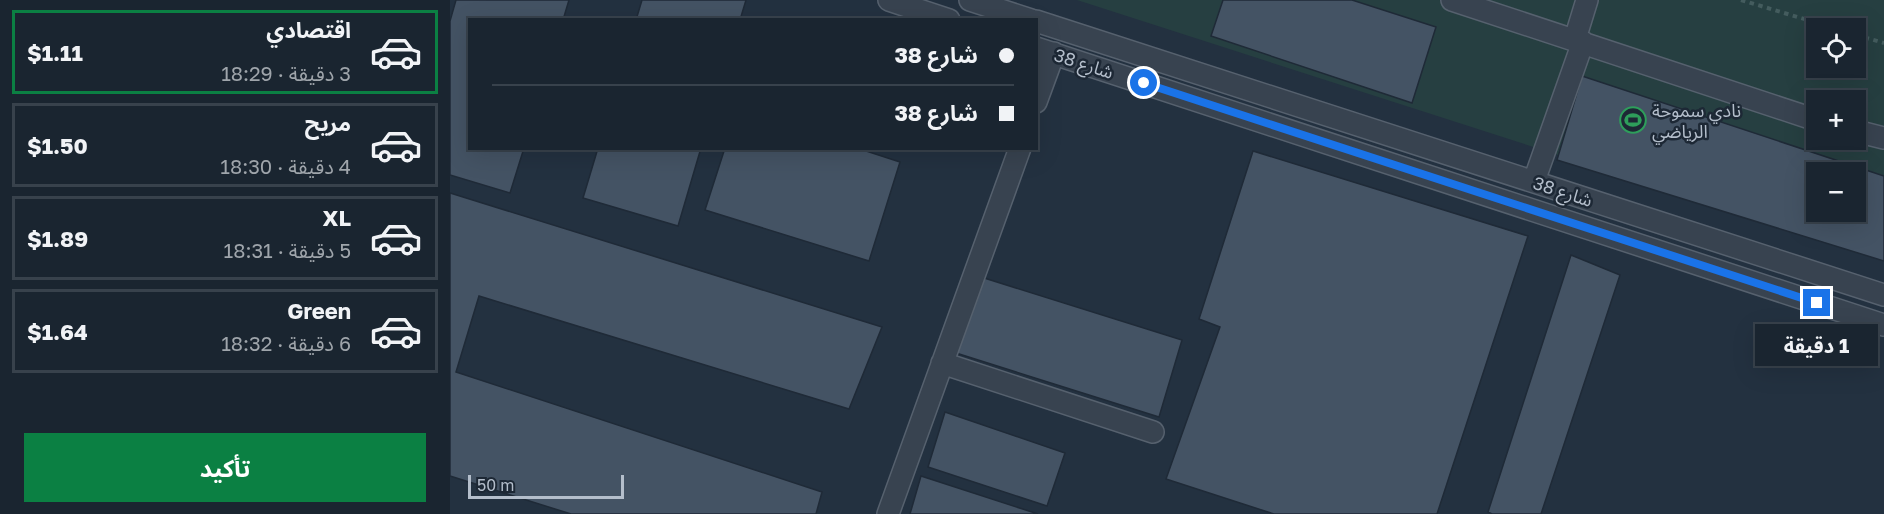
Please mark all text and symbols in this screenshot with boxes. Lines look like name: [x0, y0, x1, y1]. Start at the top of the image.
text: اقتصادي: [266, 16, 351, 43]
map controls: [1806, 18, 1866, 222]
button: locate: [1806, 18, 1866, 78]
icon: car: [369, 25, 423, 79]
text: $1.11: [27, 39, 83, 66]
text: شارع 38: [894, 41, 978, 68]
street label: شارع 38: [1050, 43, 1116, 87]
text: 3 دقيقة · 18:29: [221, 61, 351, 85]
route start: [1130, 69, 1157, 96]
button: +: [1806, 90, 1866, 150]
text: شارع 38: [894, 99, 978, 126]
place label: نادي سموحة الرياضي: [1652, 99, 1741, 145]
sports icon: نادي سموحة الرياضي: [1618, 105, 1648, 135]
text: مريح: [305, 109, 351, 136]
icon: car: [369, 118, 423, 172]
text: $1.50: [27, 132, 88, 159]
text: 4 دقيقة · 18:30: [220, 154, 351, 178]
button: −: [1806, 162, 1866, 222]
street label: شارع 38: [1529, 171, 1595, 215]
text: XL: [323, 204, 351, 231]
icon: car: [369, 211, 423, 265]
text: $1.89: [27, 225, 88, 252]
text: 5 دقيقة · 18:31: [224, 238, 351, 262]
route end: [1803, 289, 1830, 316]
text: Green: [287, 297, 351, 324]
icon: car: [369, 304, 423, 358]
text: $1.64: [27, 318, 88, 345]
callout: 1 دقيقة: [1756, 324, 1878, 366]
text: 6 دقيقة · 18:32: [221, 331, 351, 355]
text: 1 دقيقة: [1784, 333, 1849, 357]
button: تأكيد: [24, 433, 426, 502]
scale bar: [468, 472, 624, 500]
text: 50 m: [477, 475, 514, 495]

